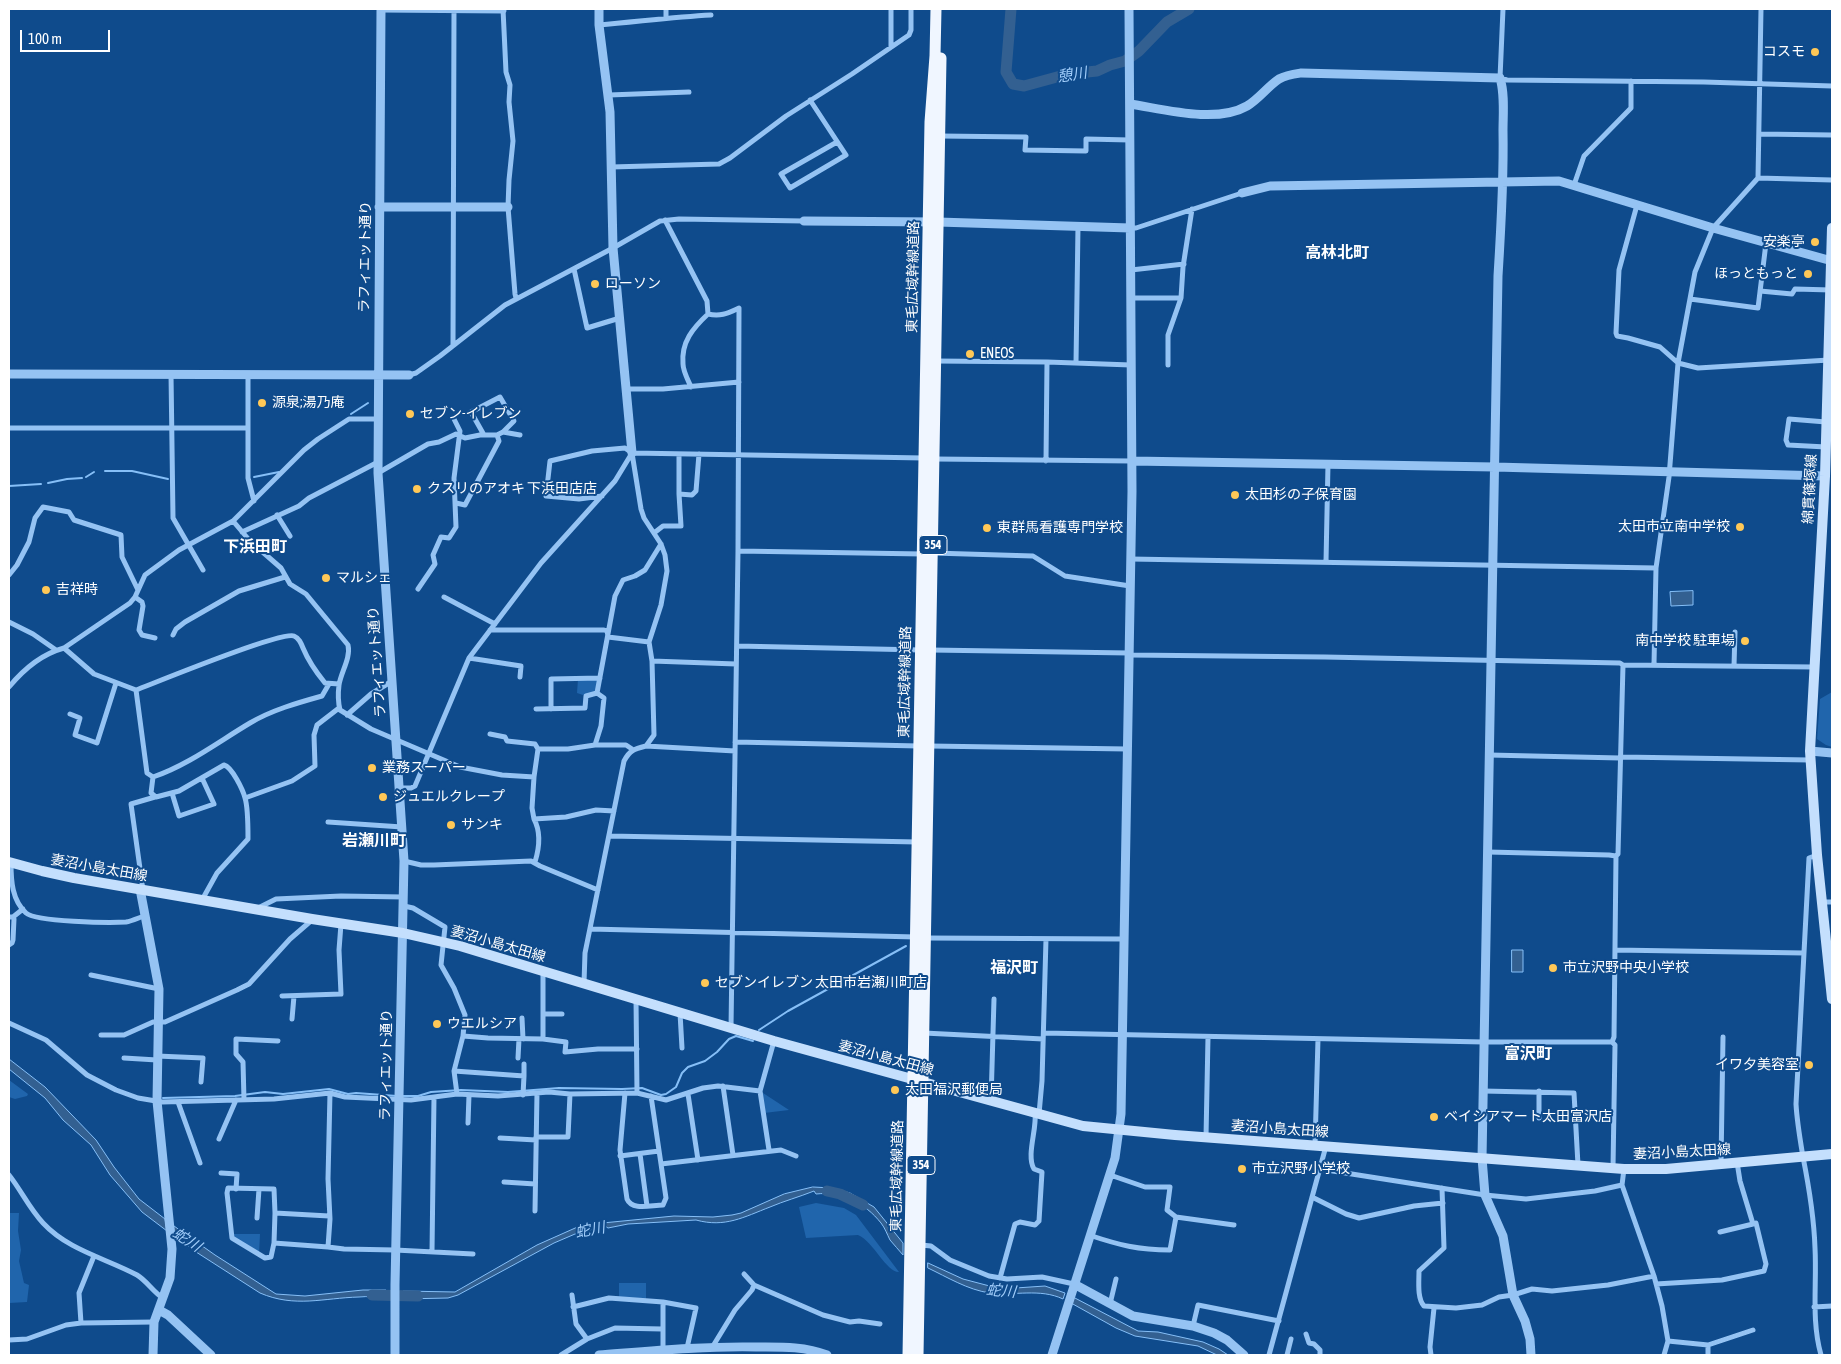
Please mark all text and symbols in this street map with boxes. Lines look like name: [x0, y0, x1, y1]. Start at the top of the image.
scale bar: [22, 20, 112, 52]
text: 100 m: [28, 30, 62, 47]
place label: コスモ: [1763, 44, 1805, 60]
marker: コスモ: [1809, 46, 1821, 58]
water label: 憩川: [1056, 64, 1088, 86]
street label: ラフィエット通り: [356, 201, 374, 313]
street label: 東毛広域幹線道路: [904, 221, 922, 333]
place label: 安楽亭: [1763, 234, 1805, 250]
marker: 安楽亭: [1809, 236, 1821, 248]
district label: 高林北町: [1305, 243, 1369, 263]
place label: ほっともっと: [1714, 266, 1798, 282]
marker: ほっともっと: [1802, 268, 1814, 280]
place label: ローソン: [605, 276, 661, 292]
marker: ローソン: [589, 278, 601, 290]
place label: ENEOS: [980, 346, 1014, 362]
marker: ENEOS: [964, 348, 976, 360]
place label: 源泉;湯乃庵: [272, 395, 344, 411]
marker: 源泉;湯乃庵: [256, 397, 268, 409]
place label: セブン-イレブン: [420, 406, 521, 422]
marker: セブン-イレブン: [404, 408, 416, 420]
street label: 綿貫篠塚線: [1800, 454, 1820, 524]
place label: クスリのアオキ 下浜田店店: [427, 481, 597, 497]
marker: クスリのアオキ 下浜田店店: [411, 483, 423, 495]
place label: 太田杉の子保育園: [1245, 487, 1357, 503]
marker: 太田杉の子保育園: [1229, 489, 1241, 501]
place label: 太田市立南中学校: [1618, 519, 1730, 535]
place label: 東群馬看護専門学校: [997, 520, 1123, 536]
marker: 太田市立南中学校: [1734, 521, 1746, 533]
marker: 東群馬看護専門学校: [981, 522, 993, 534]
road number: 354: [919, 536, 947, 554]
district label: 下浜田町: [223, 537, 287, 557]
place label: マルシェ: [336, 570, 392, 586]
marker: マルシェ: [320, 572, 332, 584]
place label: 吉祥時: [56, 582, 98, 598]
marker: 吉祥時: [40, 584, 52, 596]
street label: ラフィエット通り: [365, 606, 389, 718]
street label: 東毛広域幹線道路: [896, 626, 914, 738]
place label: 南中学校 駐車場: [1635, 633, 1735, 649]
marker: 南中学校 駐車場: [1739, 635, 1751, 647]
place label: 業務スーパー: [382, 760, 466, 776]
marker: 業務スーパー: [366, 762, 378, 774]
place label: ジュエルクレープ: [393, 789, 505, 805]
marker: ジュエルクレープ: [377, 791, 389, 803]
place label: サンキ: [461, 817, 503, 833]
marker: サンキ: [445, 819, 457, 831]
district label: 岩瀬川町: [342, 831, 406, 851]
street label: 妻沼小島太田線: [49, 851, 149, 885]
street label: 妻沼小島太田線: [449, 922, 547, 966]
district label: 福沢町: [990, 958, 1038, 978]
place label: 市立沢野中央小学校: [1563, 960, 1689, 976]
marker: 市立沢野中央小学校: [1547, 962, 1559, 974]
place label: セブンイレブン 太田市岩瀬川町店: [715, 975, 927, 991]
marker: セブンイレブン 太田市岩瀬川町店: [699, 977, 711, 989]
street label: ラフィエット通り: [377, 1009, 395, 1121]
place label: ウエルシア: [447, 1016, 517, 1032]
marker: ウエルシア: [431, 1018, 443, 1030]
street label: 妻沼小島太田線: [836, 1037, 936, 1079]
district label: 富沢町: [1504, 1044, 1552, 1064]
place label: イワ夕美容室: [1715, 1057, 1799, 1073]
marker: イワ夕美容室: [1803, 1059, 1815, 1071]
place label: 太田福沢郵便局: [905, 1082, 1003, 1098]
marker: 太田福沢郵便局: [889, 1084, 901, 1096]
place label: ベイシアマート太田富沢店: [1444, 1109, 1612, 1125]
marker: ベイシアマート太田富沢店: [1428, 1111, 1440, 1123]
street label: 妻沼小島太田線: [1231, 1117, 1329, 1141]
street label: 東毛広域幹線道路: [888, 1120, 906, 1232]
street label: 妻沼小島太田線: [1633, 1141, 1731, 1163]
road number: 354: [907, 1156, 935, 1174]
place label: 市立沢野小学校: [1252, 1161, 1350, 1177]
marker: 市立沢野小学校: [1236, 1163, 1248, 1175]
water label: 蛇川: [574, 1218, 606, 1242]
water label: 蛇川: [170, 1224, 204, 1256]
water label: 蛇川: [985, 1281, 1017, 1301]

